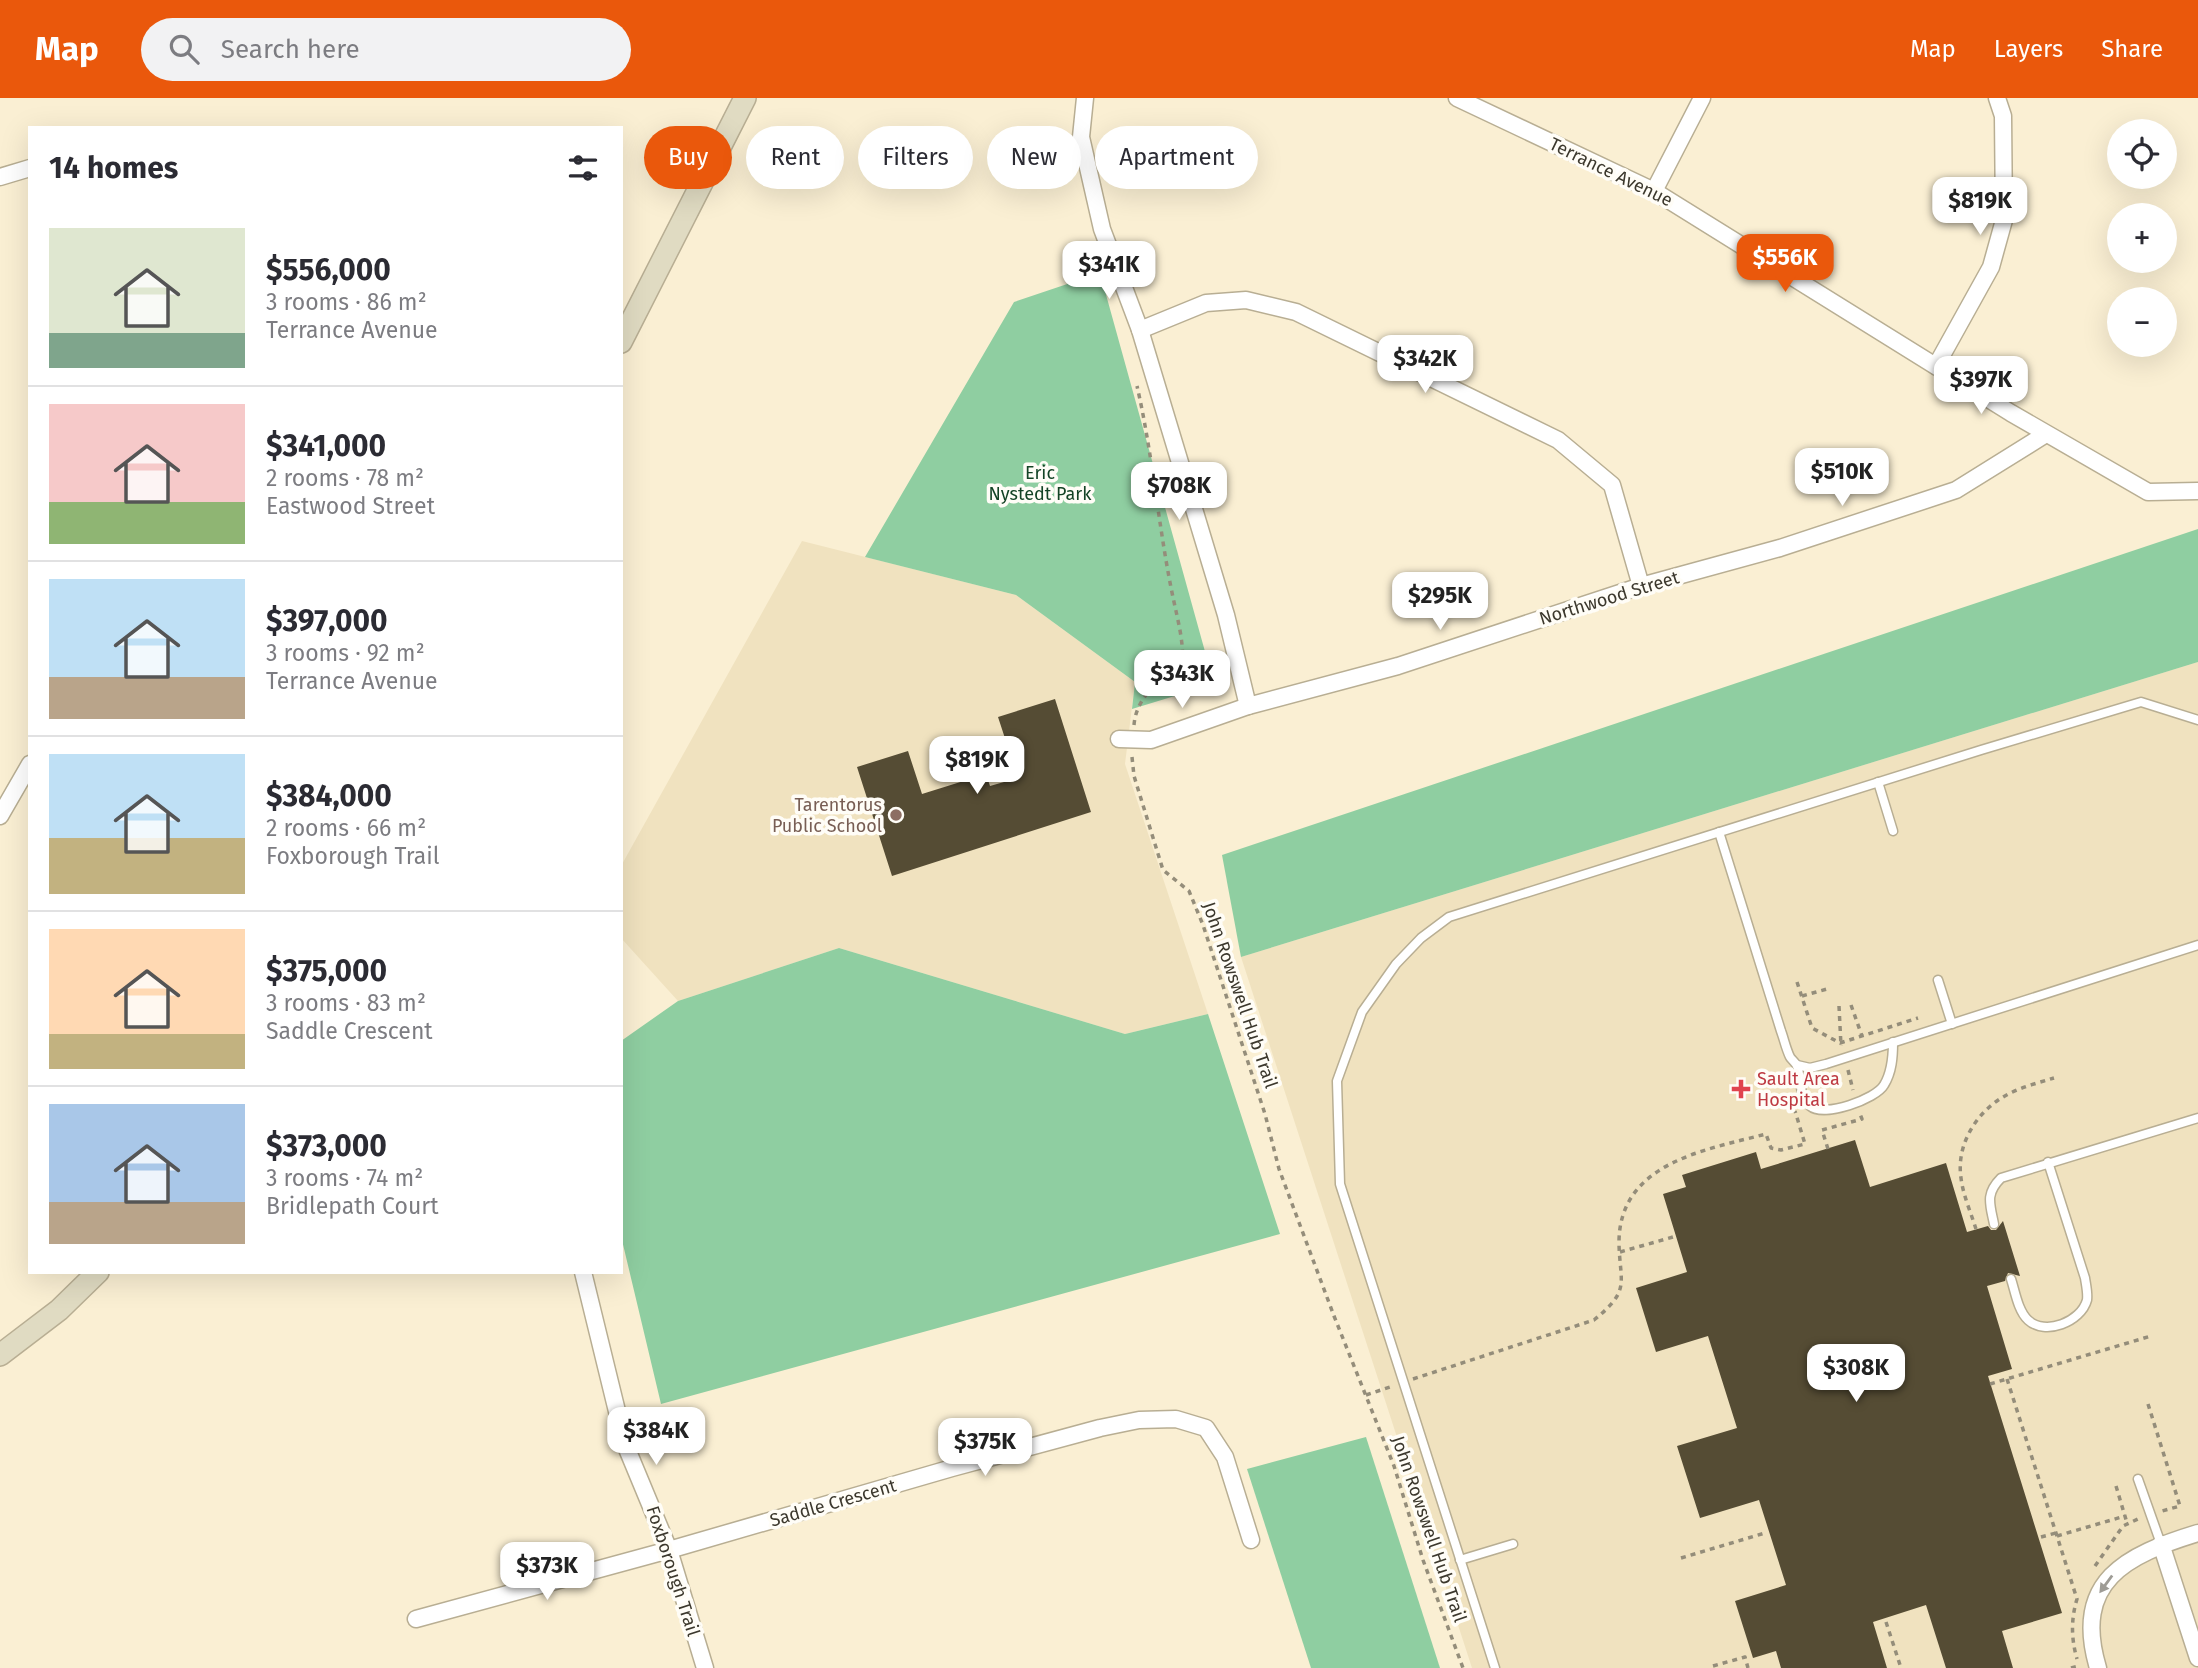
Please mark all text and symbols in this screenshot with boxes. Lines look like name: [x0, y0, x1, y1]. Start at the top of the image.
search box: [141, 18, 631, 81]
text: Map: [35, 29, 99, 69]
icon: search: [165, 30, 203, 68]
text: Search here: [221, 34, 360, 65]
text: Map: [1910, 35, 1956, 63]
text: Layers: [1994, 35, 2063, 63]
text: Share: [2101, 35, 2163, 63]
map controls: [2107, 119, 2177, 357]
button: locate: [2107, 119, 2177, 189]
chip: Buy: [644, 126, 732, 189]
chip: Rent: [746, 126, 844, 189]
chip: Filters: [858, 126, 973, 189]
chip: New: [987, 126, 1081, 189]
chip: Apartment: [1095, 126, 1258, 189]
street label: Terrance Avenue: [1546, 133, 1676, 211]
icon: filters: [564, 149, 602, 187]
text: 14 homes: [49, 150, 178, 186]
pin: $819K: [1931, 178, 2029, 237]
text: $819K: [1948, 186, 2012, 214]
button: +: [2107, 203, 2177, 273]
pin: $556K: [1736, 234, 1834, 294]
pin: $341K: [1060, 242, 1158, 301]
text: $556K: [1753, 243, 1817, 271]
text: $341K: [1078, 250, 1140, 278]
text: $556,000: [266, 252, 391, 288]
icon: home: [105, 256, 189, 340]
button: −: [2107, 287, 2177, 357]
text: 3 rooms · 86 m²: [266, 288, 427, 316]
text: Terrance Avenue: [266, 316, 438, 344]
pin: $342K: [1376, 336, 1474, 395]
text: $342K: [1393, 344, 1457, 372]
pin: $397K: [1932, 356, 2030, 416]
text: $397K: [1950, 365, 2012, 393]
text: $341,000: [266, 428, 386, 464]
icon: home: [105, 432, 189, 516]
pin: $510K: [1793, 448, 1891, 508]
text: $510K: [1811, 457, 1873, 485]
park label: Eric Nystedt Park: [989, 462, 1092, 505]
pin: $708K: [1130, 462, 1228, 522]
text: 2 rooms · 78 m²: [266, 464, 424, 492]
text: $708K: [1147, 471, 1211, 499]
text: Eastwood Street: [266, 492, 435, 520]
street label: Northwood Street: [1536, 566, 1682, 630]
pin: $295K: [1391, 573, 1489, 632]
text: $295K: [1408, 581, 1472, 609]
text: $397,000: [266, 603, 388, 639]
icon: home: [105, 607, 189, 691]
text: 3 rooms · 92 m²: [266, 639, 425, 667]
pin: $343K: [1133, 650, 1231, 710]
text: $343K: [1150, 659, 1214, 687]
text: Terrance Avenue: [266, 667, 438, 695]
pin: $819K: [928, 736, 1026, 796]
text: $819K: [945, 745, 1009, 773]
text: $384,000: [266, 778, 392, 814]
icon: home: [105, 782, 189, 866]
place label: Tarentorus Public School: [772, 794, 882, 837]
marker: Tarentorus Public School: [888, 807, 904, 823]
text: 2 rooms · 66 m²: [266, 814, 426, 842]
text: Foxborough Trail: [266, 842, 440, 870]
street label: John Rowswell Hub Trail: [1198, 899, 1282, 1091]
text: $375,000: [266, 953, 387, 989]
icon: home: [105, 957, 189, 1041]
text: 3 rooms · 83 m²: [266, 989, 426, 1017]
text: Saddle Crescent: [266, 1017, 433, 1045]
place label: Sault Area Hospital: [1757, 1068, 1840, 1111]
marker: Sault Area Hospital: [1731, 1079, 1751, 1099]
text: $373,000: [266, 1128, 387, 1164]
icon: home: [105, 1132, 189, 1216]
text: 3 rooms · 74 m²: [266, 1164, 423, 1192]
text: Bridlepath Court: [266, 1192, 439, 1220]
pin: $308K: [1807, 1344, 1905, 1404]
text: $308K: [1823, 1353, 1889, 1381]
pin: $384K: [607, 1408, 705, 1467]
text: $384K: [623, 1416, 689, 1444]
pin: $375K: [936, 1418, 1034, 1478]
text: $375K: [954, 1427, 1016, 1455]
street label: John Rowswell Hub Trail: [1387, 1433, 1471, 1625]
street label: Saddle Crescent: [767, 1474, 899, 1532]
street label: Foxborough Trail: [642, 1503, 704, 1639]
pin: $373K: [498, 1542, 596, 1602]
text: $373K: [516, 1551, 578, 1579]
one-way arrow: [2099, 1574, 2114, 1592]

